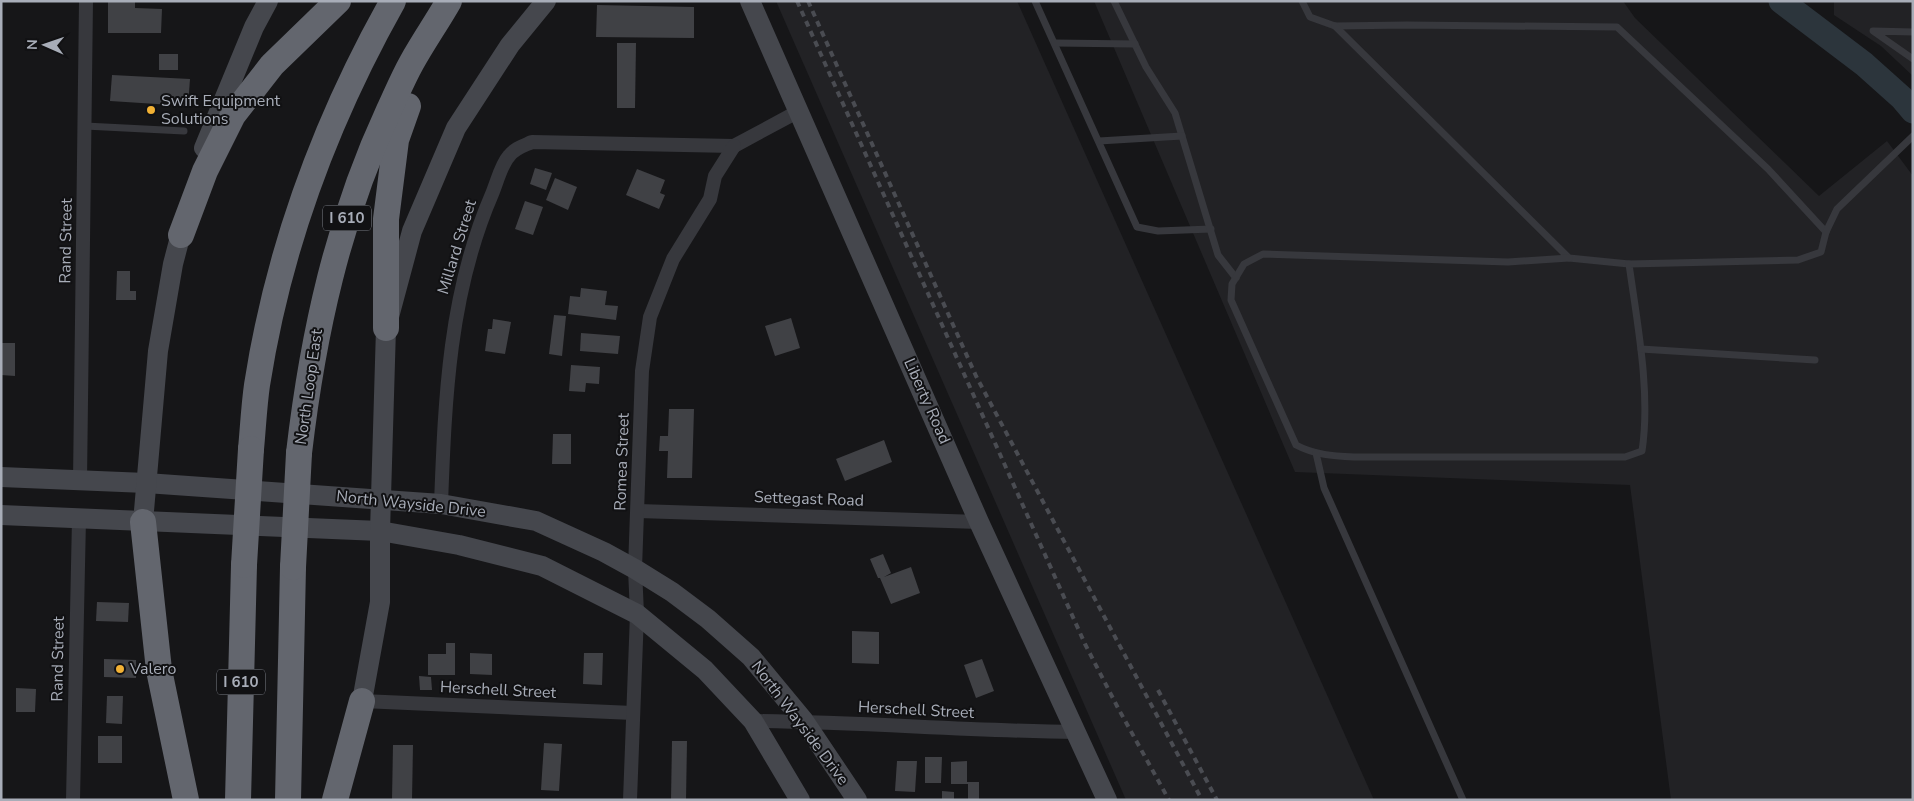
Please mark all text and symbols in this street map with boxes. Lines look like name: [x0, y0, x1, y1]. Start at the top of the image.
north arrow: [20, 20, 70, 70]
text: N: [23, 39, 42, 50]
place label: Swift Equipment Solutions: [161, 90, 280, 130]
marker: Swift Equipment Solutions: [145, 104, 157, 116]
street label: Millard Street: [432, 197, 482, 297]
street label: Rand Street: [54, 198, 78, 284]
road number: I 610: [323, 206, 371, 230]
street label: North Loop East: [290, 327, 328, 446]
street label: Liberty Road: [898, 355, 956, 447]
street label: Romea Street: [609, 412, 635, 511]
street label: North Wayside Drive: [335, 485, 487, 523]
street label: Settegast Road: [754, 486, 864, 512]
street label: Rand Street: [46, 616, 70, 702]
street label: North Wayside Drive: [746, 656, 854, 790]
place label: Valero: [129, 658, 176, 680]
marker: Valero: [114, 663, 126, 675]
road number: I 610: [217, 670, 265, 694]
street label: Herschell Street: [439, 676, 557, 704]
street label: Herschell Street: [857, 696, 975, 724]

